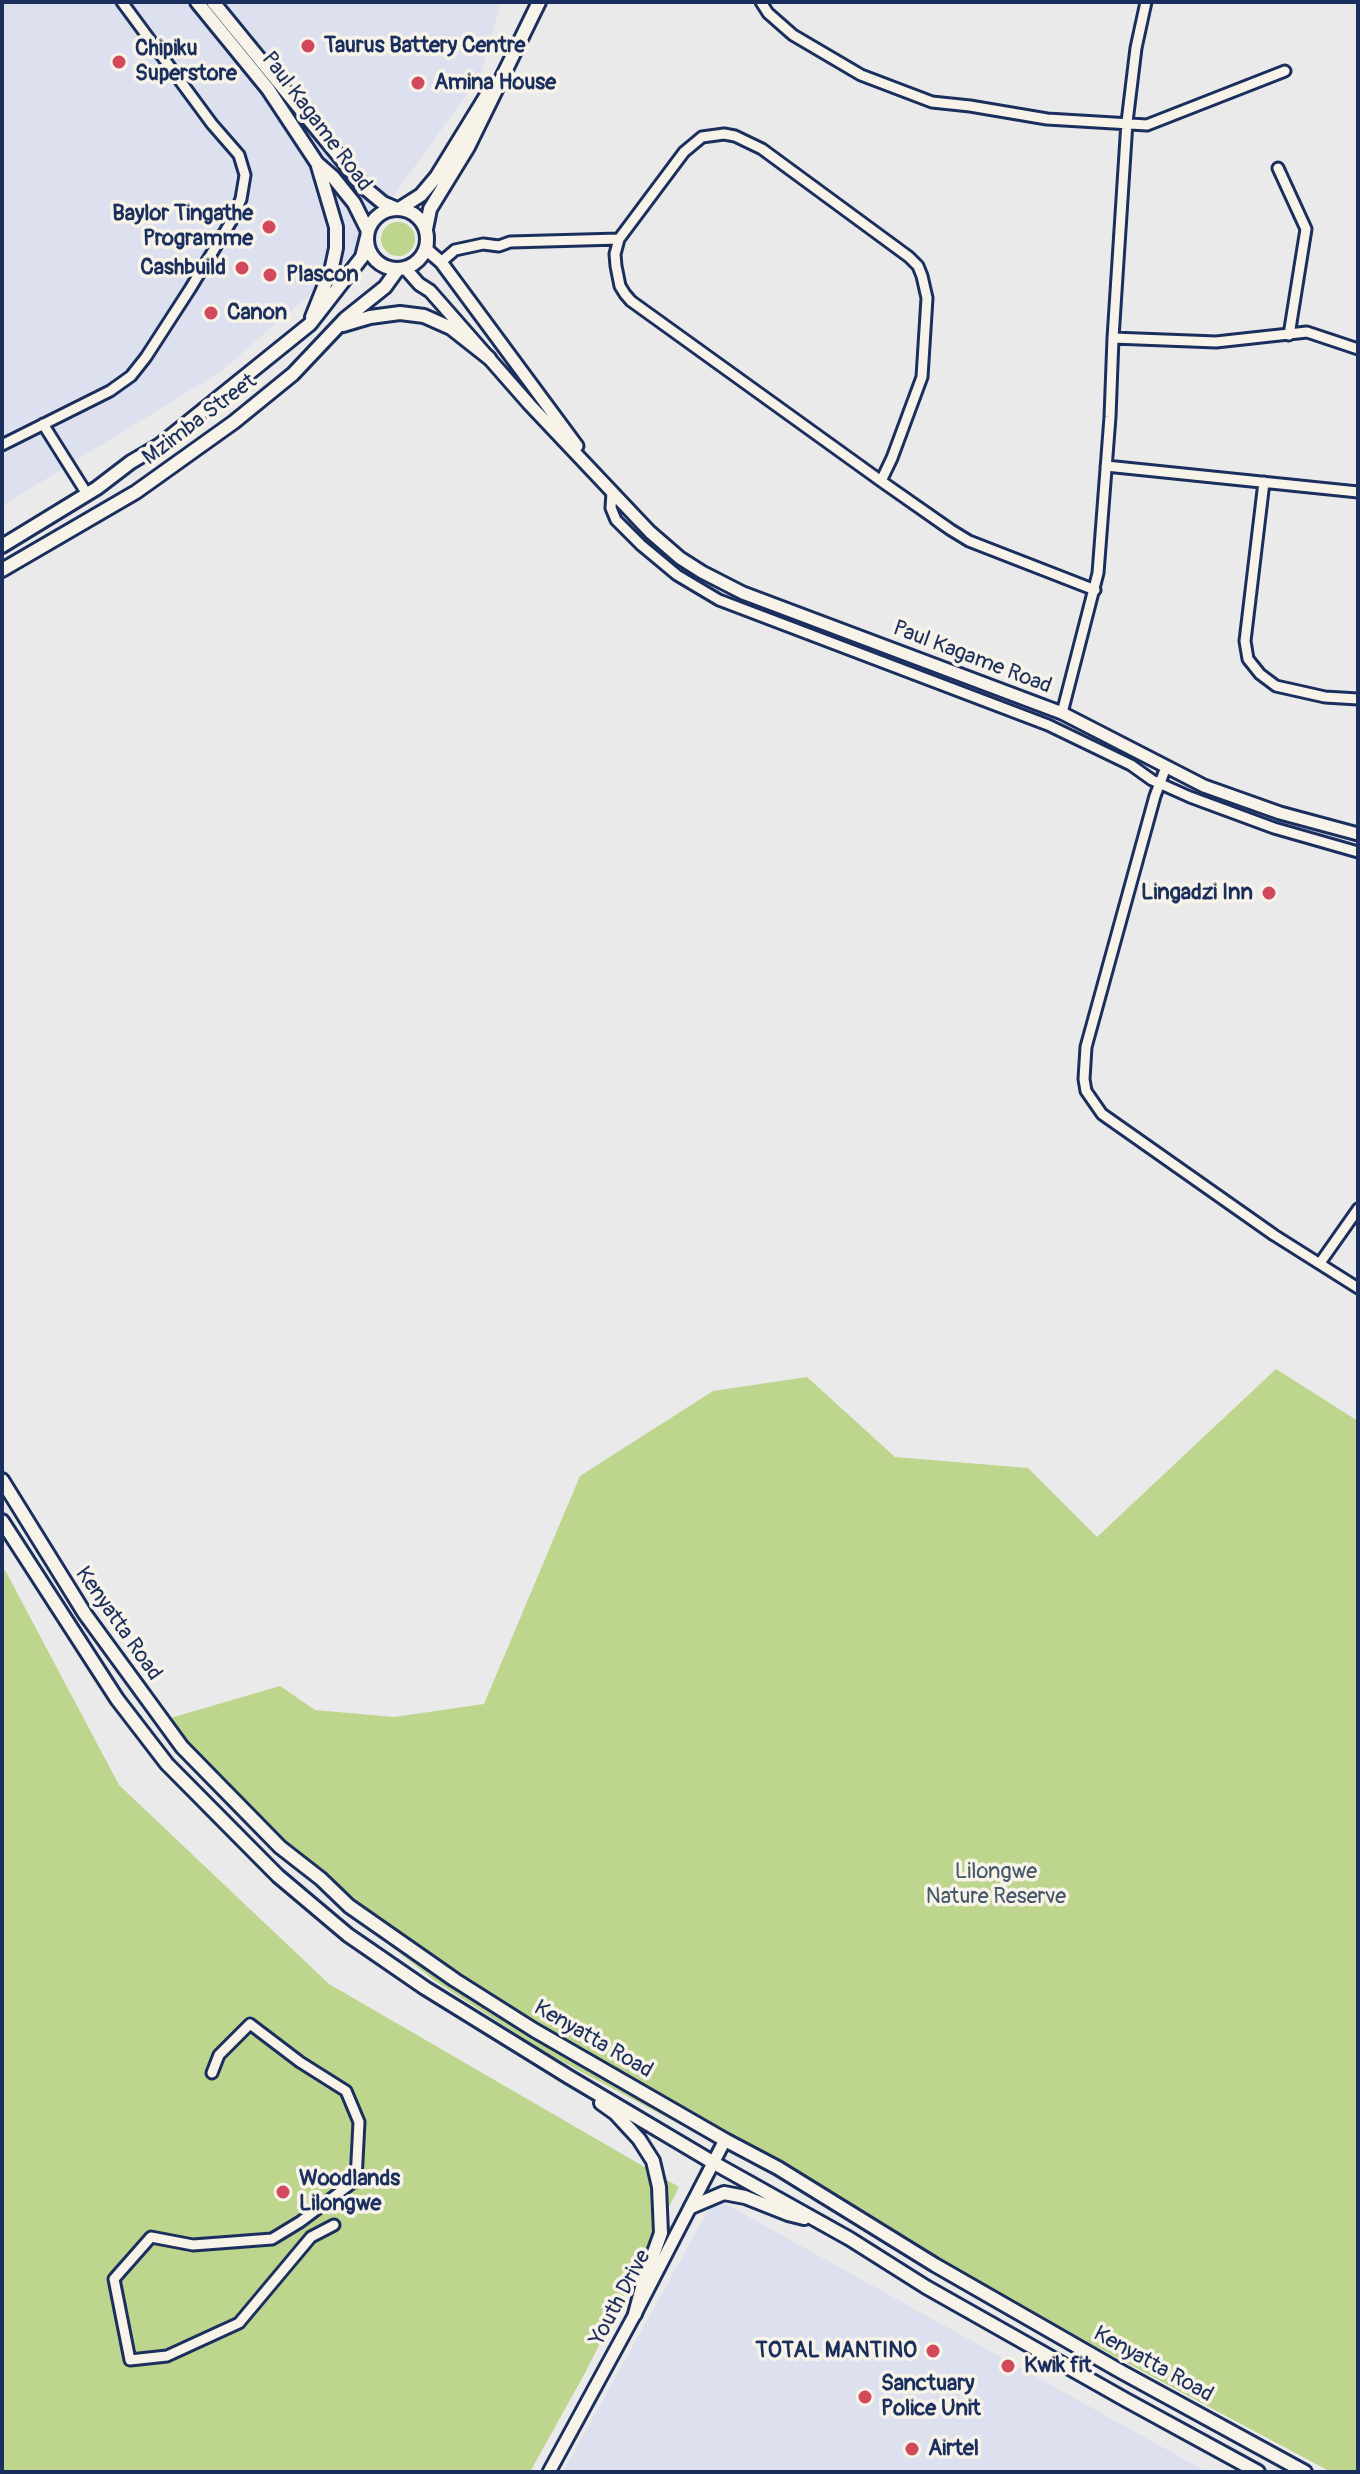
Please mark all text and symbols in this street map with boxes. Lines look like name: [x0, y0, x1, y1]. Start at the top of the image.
place label: Taurus Battery Centre: [324, 33, 525, 59]
place label: Chipiku Superstore: [135, 36, 237, 88]
marker: Taurus Battery Centre: [299, 37, 317, 55]
street label: Paul Kagame Road: [255, 47, 377, 197]
marker: Chipiku Superstore: [110, 53, 128, 71]
place label: Amina House: [434, 70, 556, 96]
marker: Amina House: [409, 74, 427, 92]
place label: Baylor Tingathe Programme: [112, 201, 253, 252]
marker: Baylor Tingathe Programme: [260, 218, 278, 236]
place label: Cashbuild: [140, 255, 226, 281]
marker: Cashbuild: [233, 259, 251, 277]
place label: Plascon: [286, 262, 359, 288]
marker: Plascon: [261, 266, 279, 284]
place label: Canon: [227, 300, 287, 326]
marker: Canon: [202, 304, 220, 322]
street label: Mzimba Street: [138, 369, 262, 471]
street label: Paul Kagame Road: [889, 616, 1055, 700]
place label: Lingadzi Inn: [1141, 880, 1253, 906]
marker: Lingadzi Inn: [1260, 884, 1278, 902]
street label: Kenyatta Road: [69, 1562, 167, 1686]
park label: Lilongwe Nature Reserve: [926, 1859, 1066, 1910]
street label: Kenyatta Road: [529, 1995, 657, 2085]
place label: Woodlands Lilongwe: [299, 2166, 400, 2218]
marker: Woodlands Lilongwe: [274, 2183, 292, 2201]
street label: Youth Drive: [585, 2246, 657, 2350]
street label: Kenyatta Road: [1088, 2321, 1218, 2409]
place label: TOTAL MANTINO: [756, 2338, 917, 2364]
marker: TOTAL MANTINO: [924, 2342, 942, 2360]
place label: Kwik fit: [1024, 2353, 1092, 2379]
marker: Kwik fit: [999, 2357, 1017, 2375]
place label: Sanctuary Police Unit: [881, 2371, 981, 2422]
marker: Sanctuary Police Unit: [856, 2388, 874, 2406]
place label: Airtel: [928, 2436, 979, 2462]
marker: Airtel: [903, 2440, 921, 2458]

